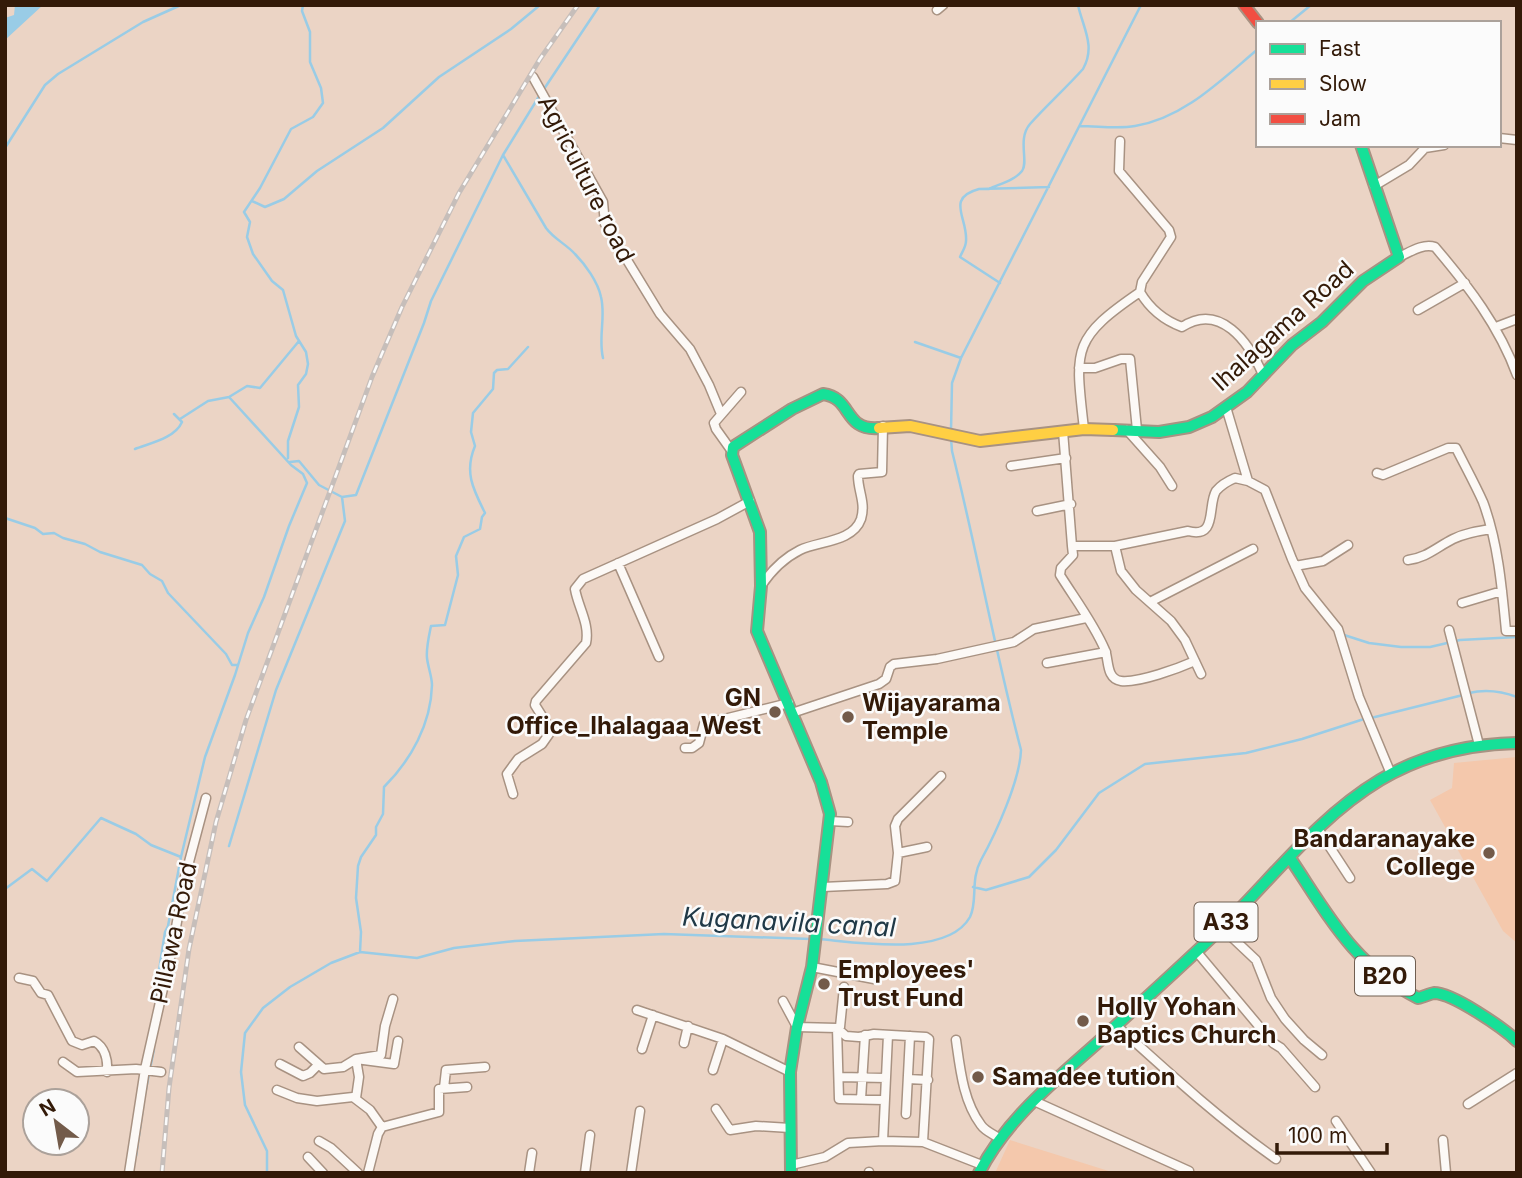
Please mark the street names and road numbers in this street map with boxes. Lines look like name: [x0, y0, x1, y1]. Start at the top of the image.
street label: Agriculture road: [532, 90, 641, 267]
street label: Ihalagama Road: [1206, 254, 1360, 397]
street label: Pillawa Road: [144, 859, 203, 1006]
road number: A33: [1194, 903, 1258, 942]
road number: B20: [1355, 956, 1415, 995]

